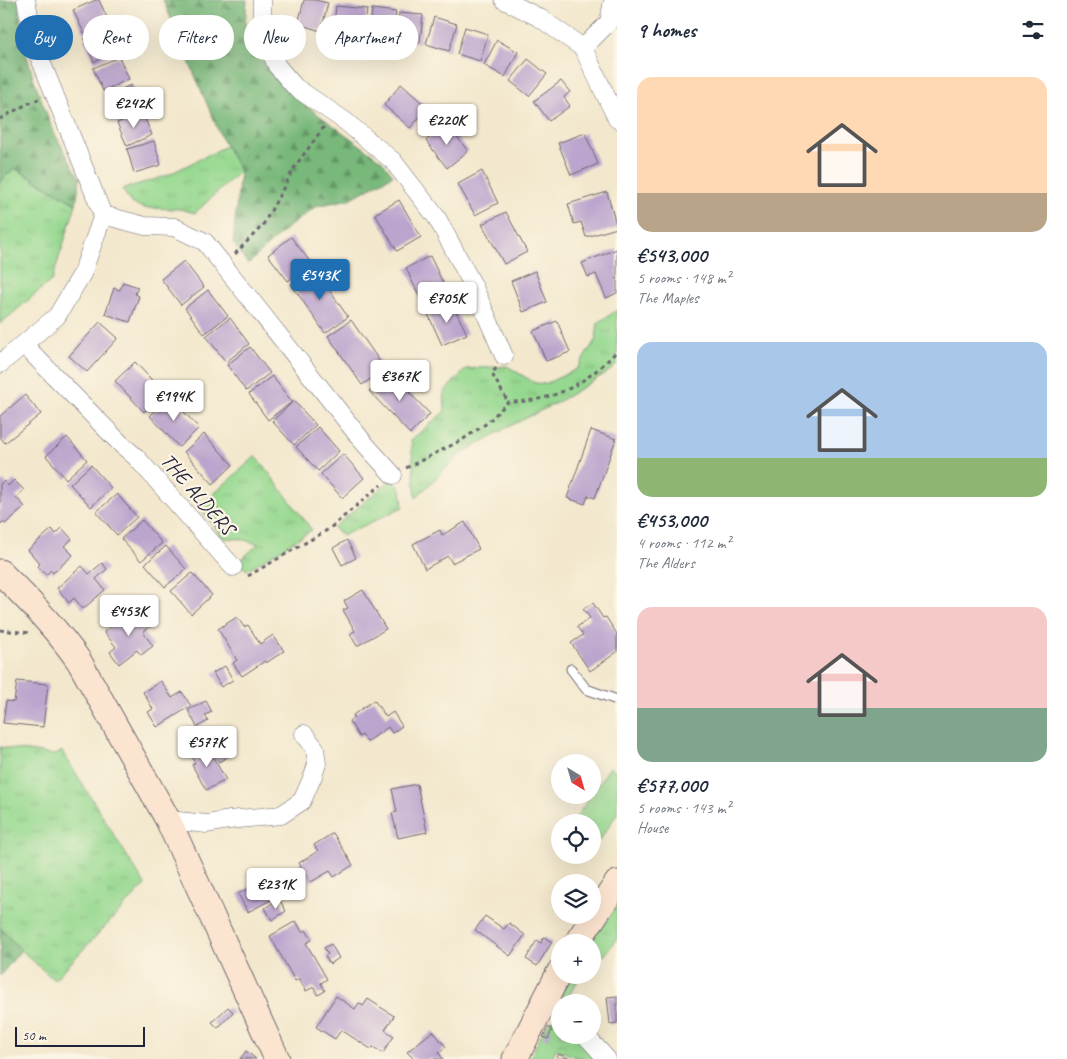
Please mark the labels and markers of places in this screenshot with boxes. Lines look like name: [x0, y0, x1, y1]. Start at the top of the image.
pin: €242K: [99, 86, 169, 129]
pin: €220K: [412, 104, 482, 146]
pin: €543K: [285, 258, 355, 301]
pin: €705K: [412, 282, 482, 324]
pin: €367K: [365, 360, 435, 402]
pin: €194K: [139, 380, 209, 422]
pin: €453K: [94, 594, 164, 637]
pin: €577K: [172, 726, 242, 768]
pin: €231K: [241, 868, 311, 910]

